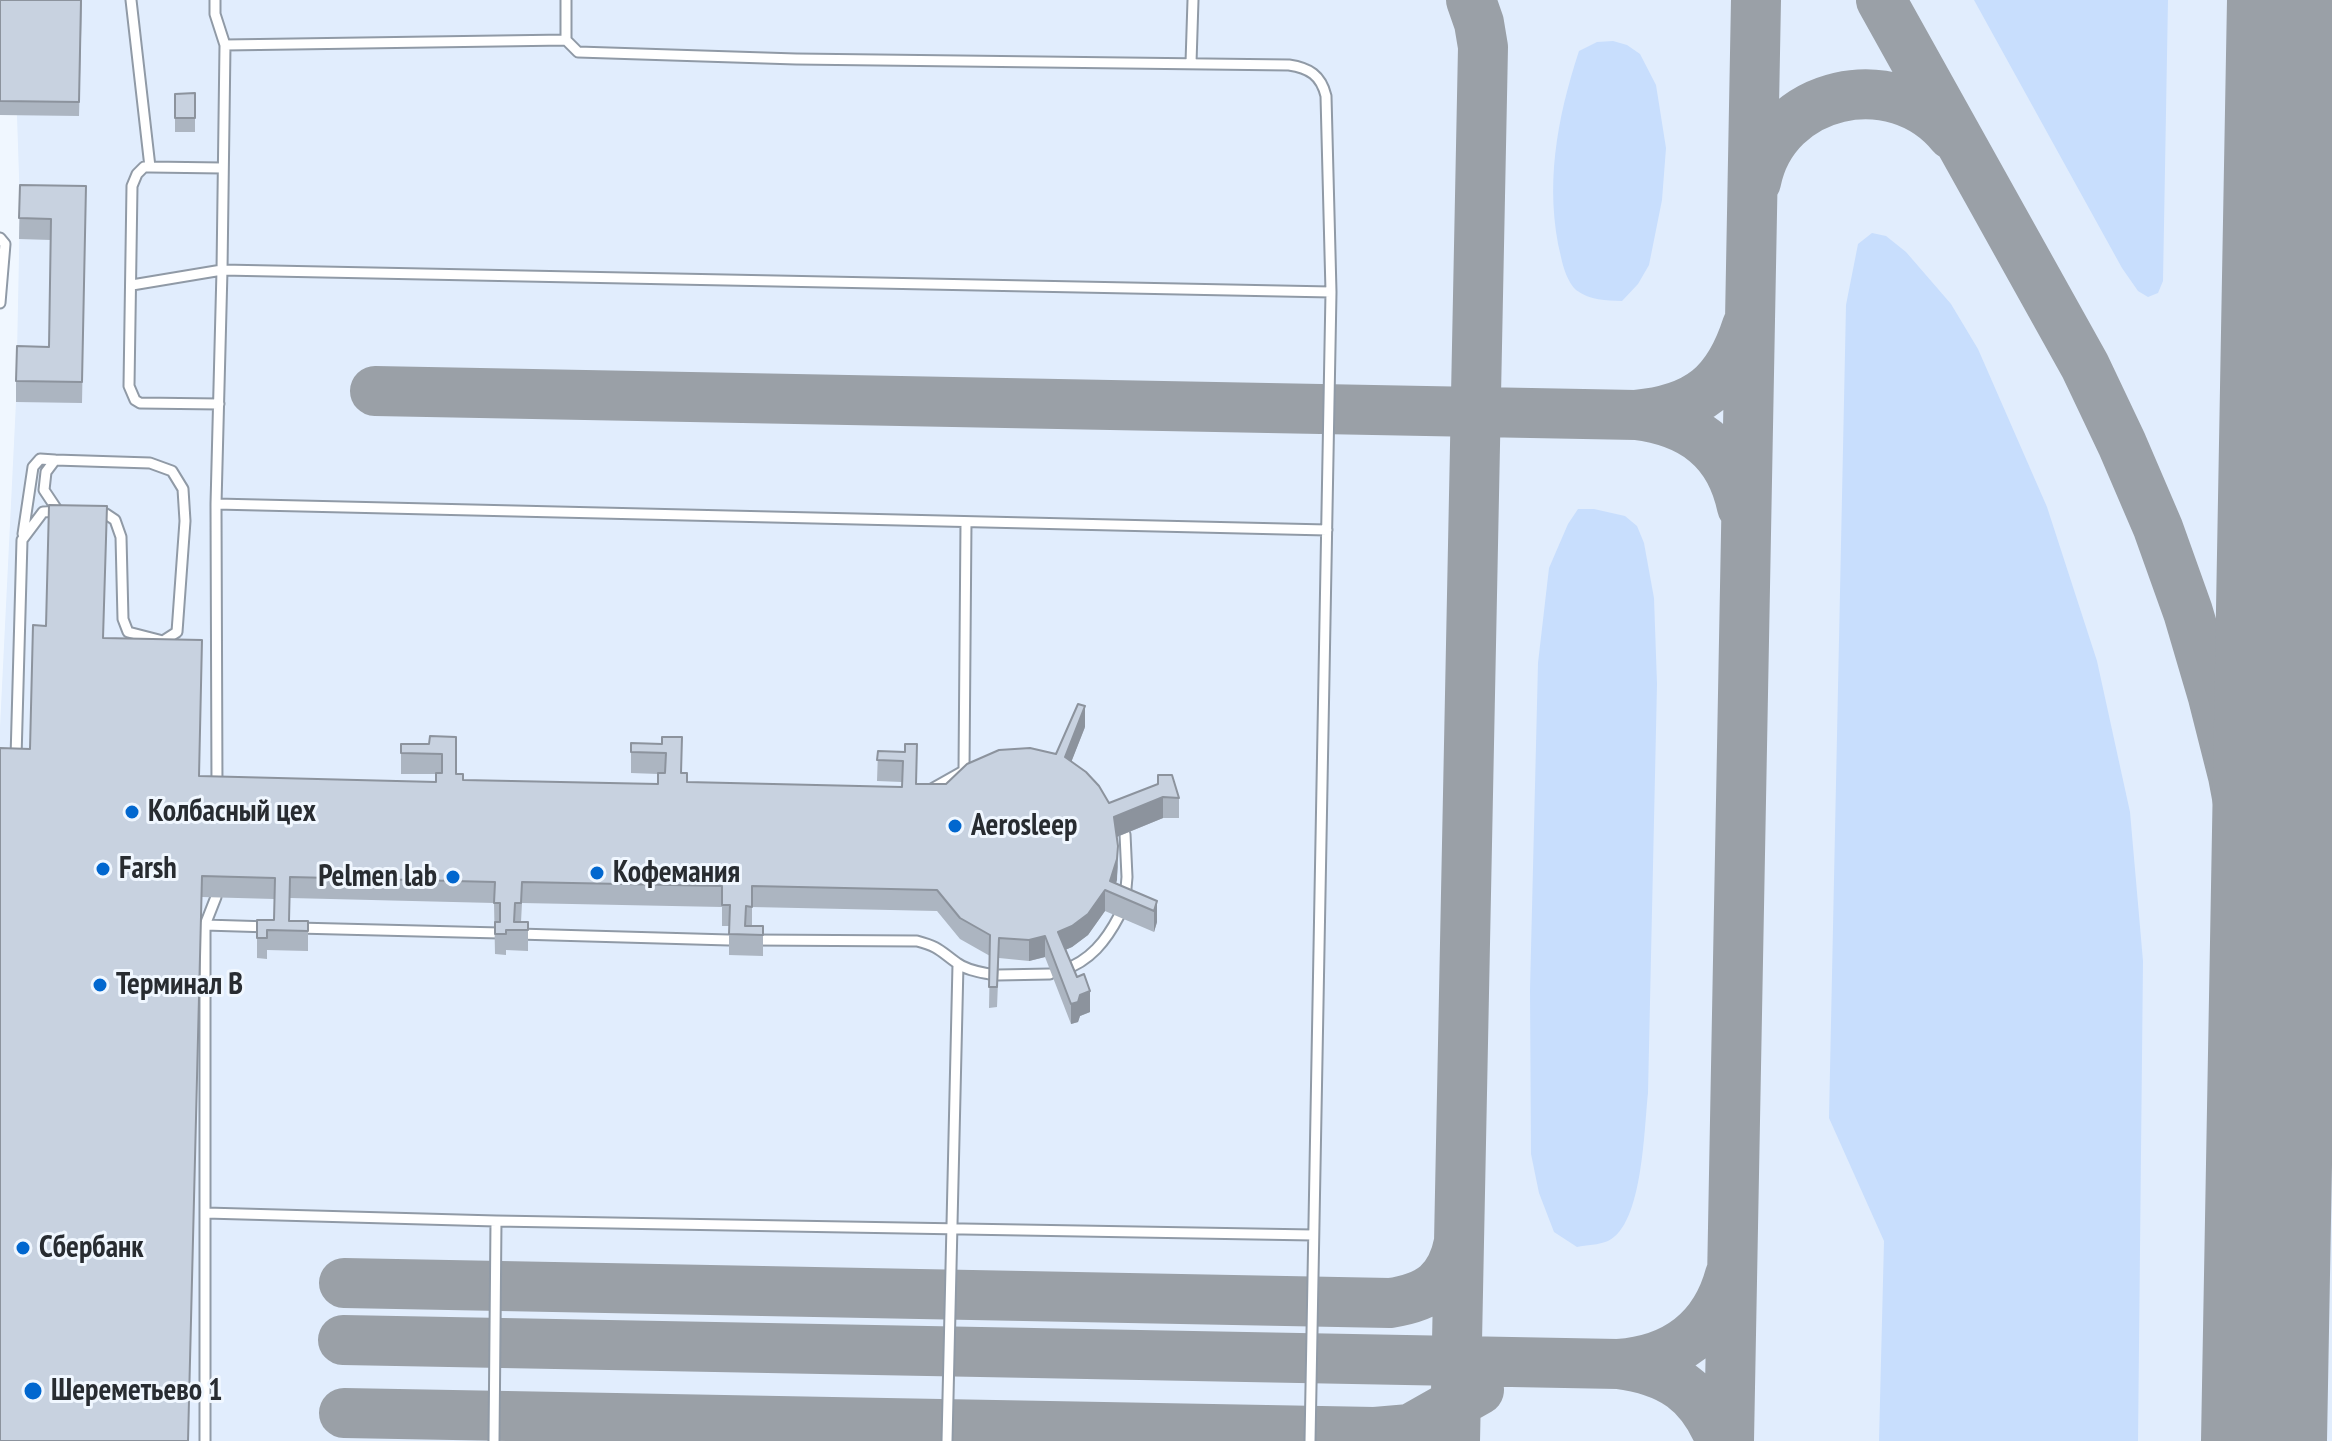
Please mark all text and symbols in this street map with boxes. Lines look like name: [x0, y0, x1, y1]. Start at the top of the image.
place label: Колбасный цех: [148, 794, 316, 830]
marker: Колбасный цех: [123, 803, 141, 821]
place label: Aerosleep: [971, 808, 1077, 844]
marker: Aerosleep: [946, 817, 964, 835]
place label: Farsh: [119, 851, 177, 887]
place label: Кофемания: [613, 855, 740, 891]
place label: Pelmen lab: [318, 859, 437, 895]
marker: Farsh: [94, 860, 112, 878]
marker: Кофемания: [588, 864, 606, 882]
marker: Pelmen lab: [444, 868, 462, 886]
place label: Терминал B: [116, 967, 243, 1003]
marker: Терминал B: [91, 976, 109, 994]
place label: Сбербанк: [39, 1230, 144, 1266]
marker: Сбербанк: [14, 1239, 32, 1257]
place label: Шереметьево 1: [51, 1373, 223, 1409]
marker: Шереметьево 1: [22, 1380, 44, 1402]

